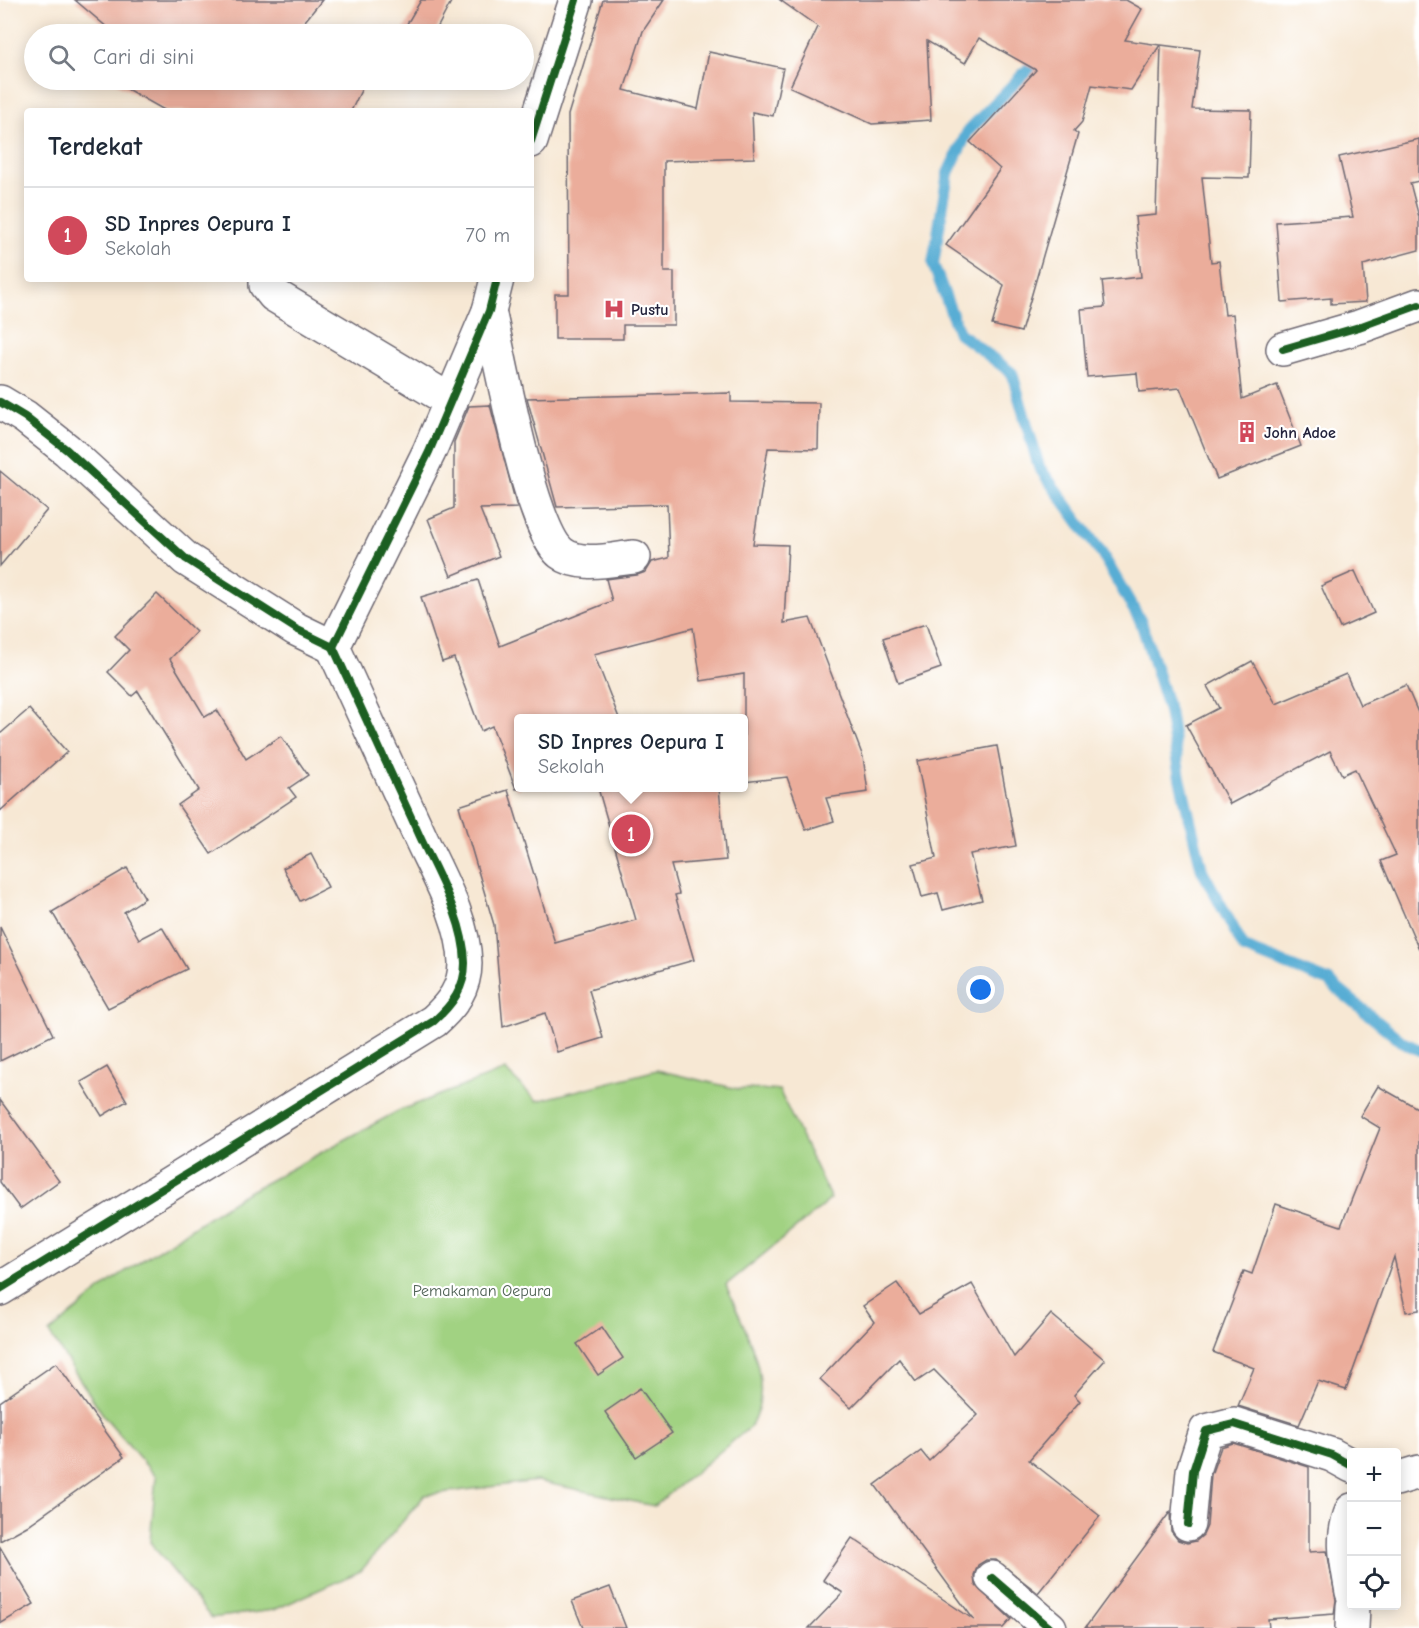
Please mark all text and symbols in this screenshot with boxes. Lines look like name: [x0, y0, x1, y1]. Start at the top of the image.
search box: [24, 24, 534, 90]
icon: search: [45, 41, 78, 74]
text: Cari di sini: [93, 44, 194, 70]
text: Terdekat: [48, 132, 142, 162]
text: SD Inpres Oepura I: [105, 211, 291, 237]
text: 1: [64, 224, 71, 247]
text: 70 m: [465, 224, 510, 247]
text: Sekolah: [105, 237, 171, 260]
hospital icon: Pustu: [602, 297, 626, 321]
place label: Pustu: [631, 301, 668, 319]
building icon: John Adoe: [1235, 420, 1259, 444]
place label: John Adoe: [1264, 424, 1336, 442]
popup: [514, 714, 748, 792]
text: SD Inpres Oepura I: [538, 729, 724, 755]
text: Sekolah: [538, 755, 604, 778]
pin: 1: [612, 812, 650, 856]
your location: [966, 975, 995, 1004]
park label: Pemakaman Oepura: [413, 1282, 551, 1300]
map controls: [1347, 1448, 1401, 1610]
button: +: [1347, 1448, 1401, 1502]
button: −: [1347, 1502, 1401, 1556]
button: locate: [1347, 1556, 1401, 1610]

